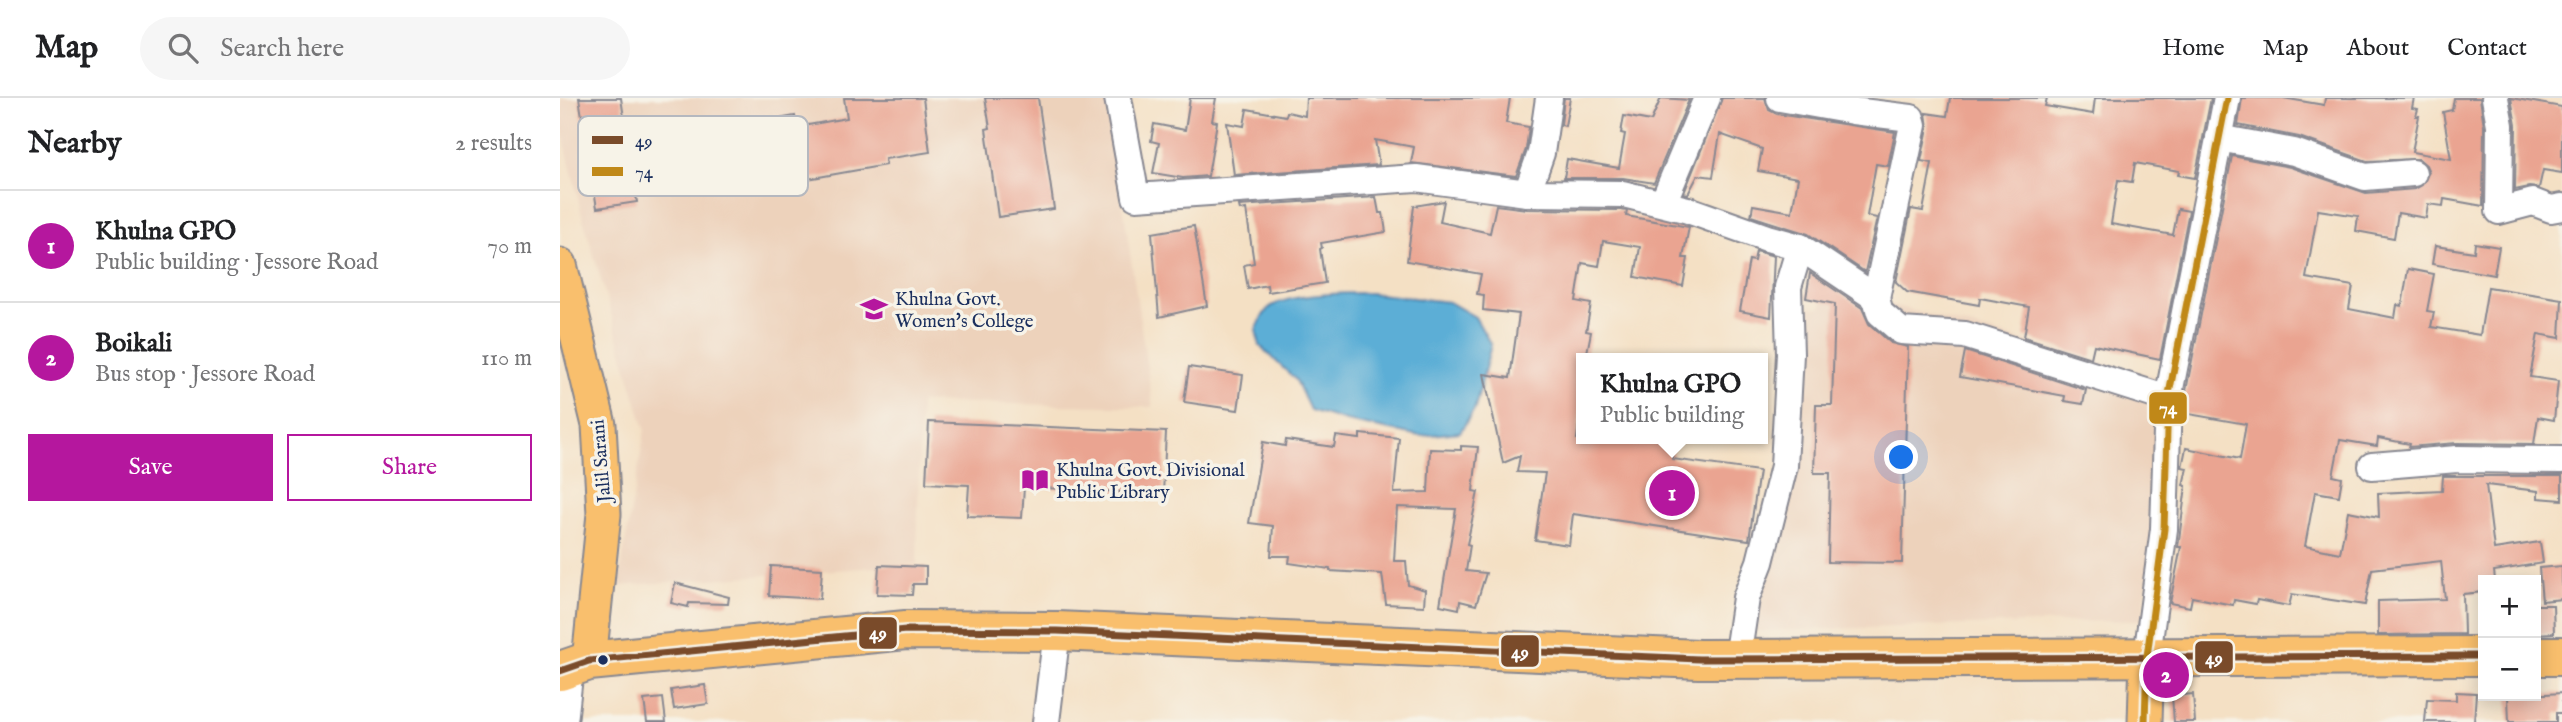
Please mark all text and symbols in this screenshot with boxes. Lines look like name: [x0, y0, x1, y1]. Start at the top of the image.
search box: [140, 17, 630, 80]
text: Map: [35, 27, 98, 69]
icon: search: [164, 29, 202, 67]
text: Search here: [220, 32, 344, 65]
text: Home: [2162, 33, 2225, 64]
text: Map: [2263, 33, 2309, 64]
text: About: [2347, 33, 2409, 64]
text: Contact: [2447, 33, 2527, 64]
legend: [578, 116, 808, 196]
text: Nearby: [28, 125, 121, 163]
text: 2 results: [455, 129, 532, 158]
text: 49: [635, 130, 653, 154]
text: 74: [635, 161, 654, 185]
text: Khulna GPO: [95, 215, 236, 248]
text: 1: [47, 232, 55, 261]
text: 70 m: [487, 232, 532, 261]
text: Public building · Jessore Road: [95, 248, 378, 277]
place label: Khulna Govt. Women's College: [895, 288, 1034, 334]
school or university icon: Khulna Govt. Women's College: [859, 294, 889, 324]
text: Boikali: [95, 327, 172, 360]
text: 2: [46, 344, 56, 373]
text: 110 m: [481, 344, 532, 373]
popup: [1576, 353, 1768, 444]
text: Bus stop · Jessore Road: [95, 360, 315, 389]
text: Khulna GPO: [1600, 368, 1741, 401]
line badge: 74: [2148, 391, 2188, 425]
text: 74: [2159, 397, 2178, 421]
text: Public building: [1600, 401, 1744, 430]
street label: Jalil Sarani: [586, 418, 618, 505]
button: Save: [28, 434, 273, 501]
button: Share: [287, 434, 532, 501]
your location: [1884, 440, 1918, 474]
place label: Khulna Govt. Divisional Public Library: [1056, 459, 1246, 505]
library icon: Khulna Govt. Divisional Public Library: [1020, 465, 1050, 495]
pin: 1: [1649, 467, 1695, 519]
map controls: [2478, 575, 2541, 701]
button: +: [2478, 575, 2541, 638]
line badge: 49: [858, 616, 898, 650]
text: 49: [869, 622, 887, 646]
line badge: 49: [1500, 634, 1540, 668]
button: −: [2478, 638, 2541, 701]
line badge: 49: [2194, 640, 2234, 674]
text: 49: [1511, 641, 1529, 665]
text: 49: [2205, 647, 2223, 671]
pin: 2: [2143, 649, 2189, 701]
unlabelled marker: [596, 653, 610, 667]

